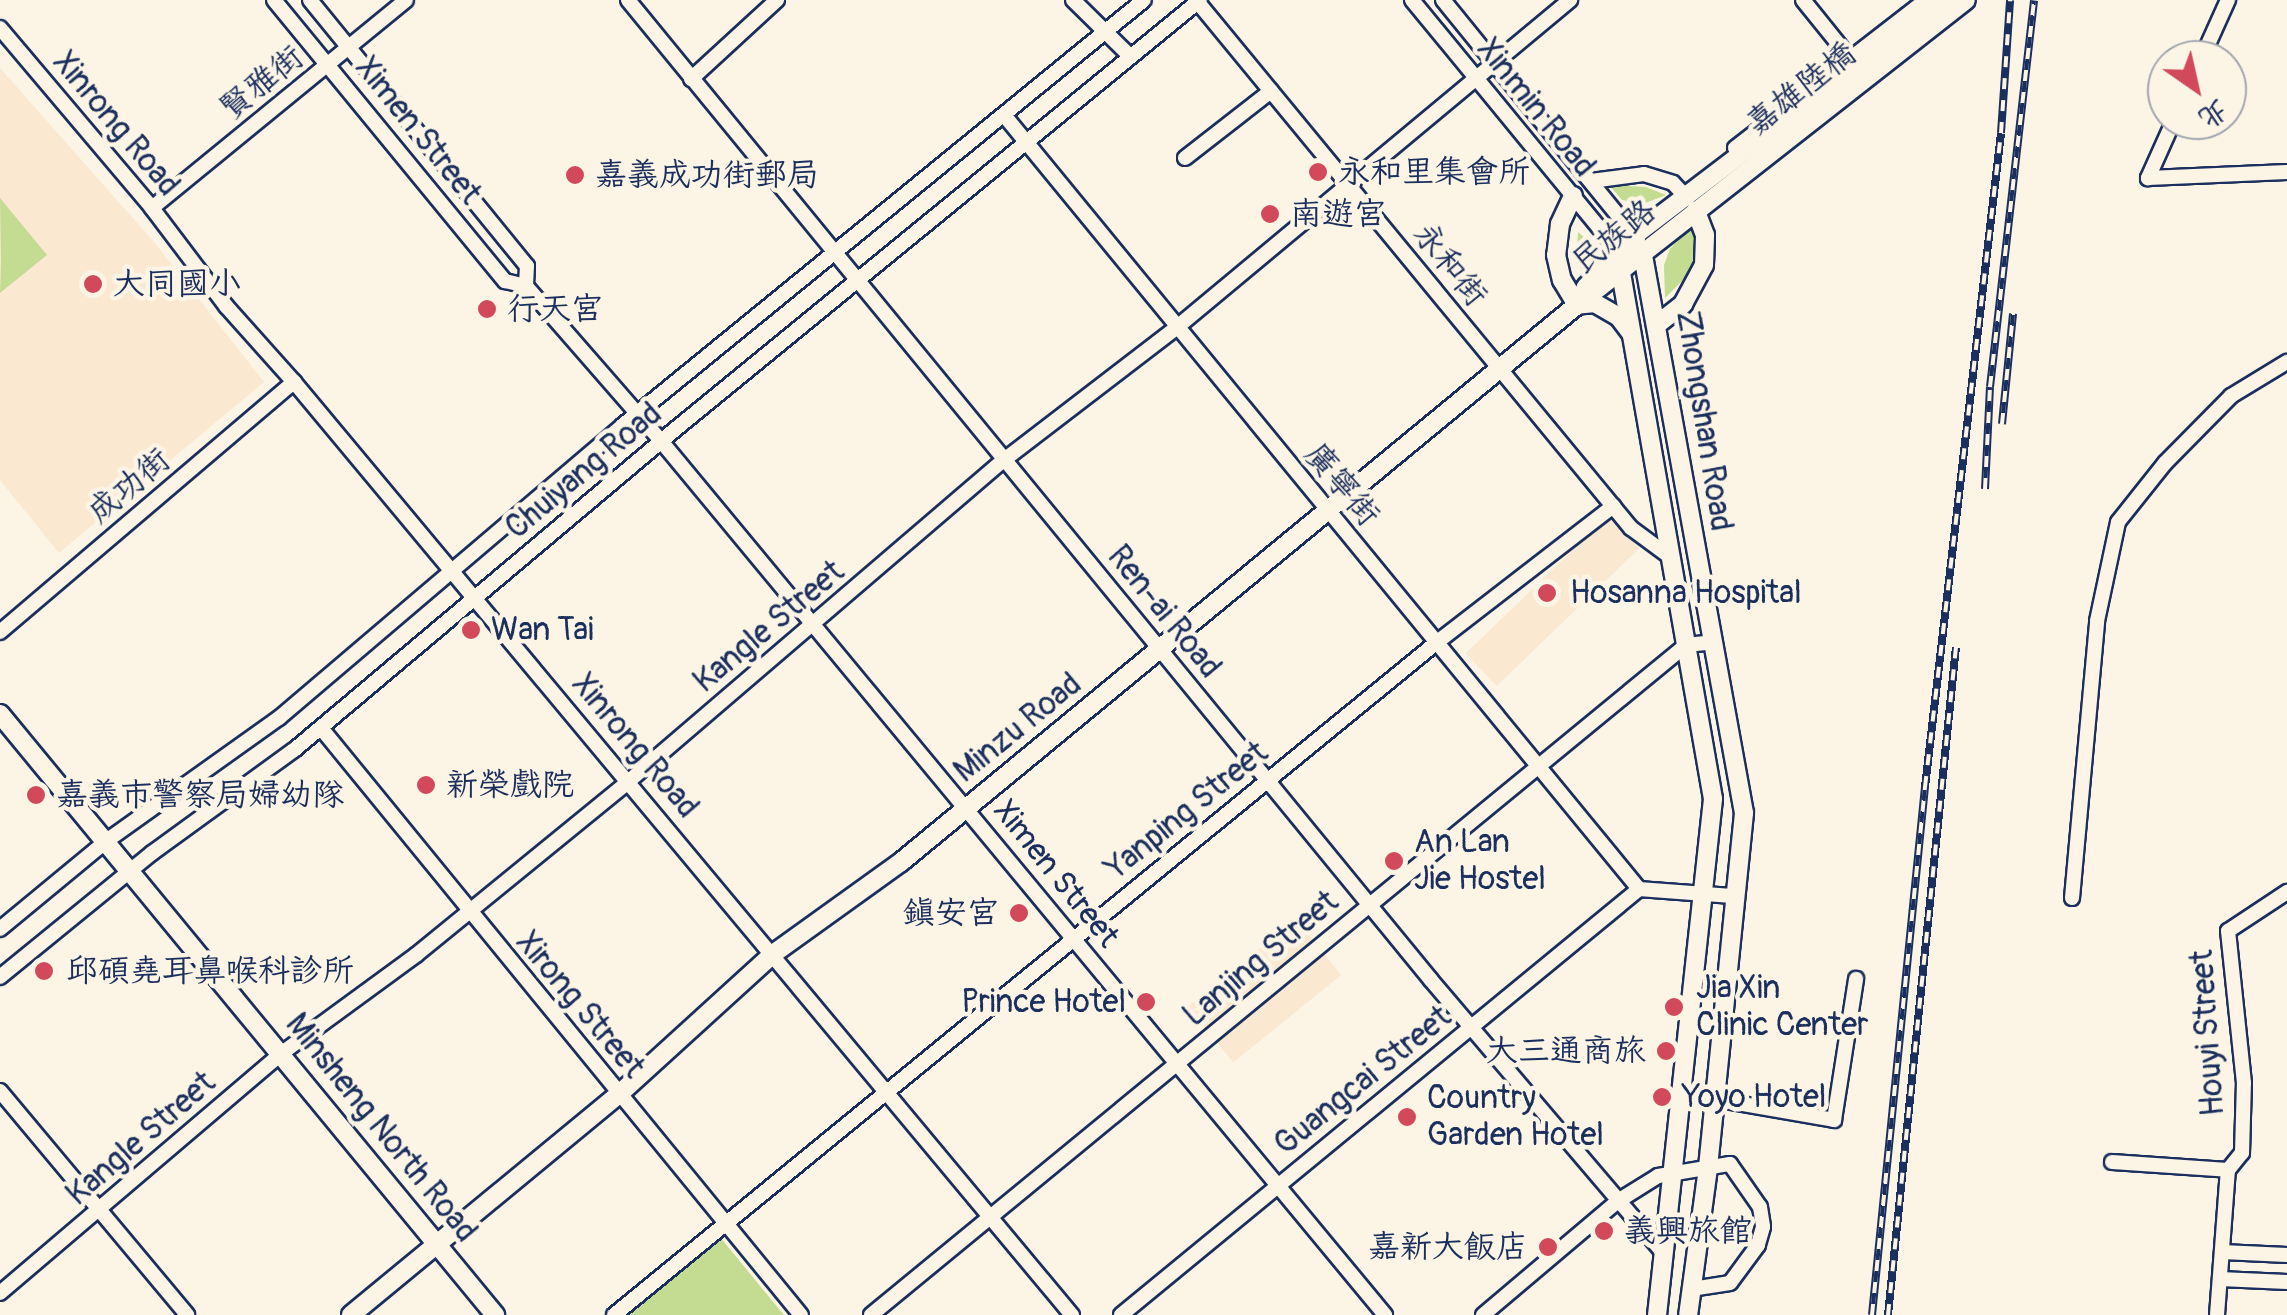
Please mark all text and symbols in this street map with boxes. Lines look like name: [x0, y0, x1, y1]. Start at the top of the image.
street label: Xinmin Road: [1469, 31, 1603, 185]
street label: 嘉雄陸橋: [1739, 34, 1863, 144]
street label: 賢雅街: [213, 38, 311, 128]
north arrow: [2147, 40, 2247, 140]
street label: Xinrong Road: [45, 44, 187, 204]
street label: Ximen Street: [347, 50, 489, 212]
text: 北: [2192, 91, 2234, 136]
place label: 永和里集會所: [1338, 153, 1530, 191]
place label: 嘉義成功街郵局: [595, 156, 819, 194]
marker: 永和里集會所: [1307, 161, 1329, 183]
marker: 嘉義成功街郵局: [564, 164, 586, 186]
street label: 民族路: [1565, 192, 1663, 282]
place label: 南遊宮: [1290, 195, 1386, 233]
marker: 南遊宮: [1259, 203, 1281, 225]
street label: 永和街: [1405, 216, 1495, 314]
place label: 大同國小: [113, 265, 241, 303]
marker: 大同國小: [82, 273, 104, 295]
place label: 行天宮: [507, 290, 603, 328]
marker: 行天宮: [476, 298, 498, 320]
street label: Zhongshan Road: [1668, 308, 1740, 534]
street label: Chuiyang Road: [498, 395, 670, 547]
street label: 廣寧街: [1296, 436, 1388, 534]
street label: 成功街: [80, 440, 178, 532]
street label: Ren-ai Road: [1099, 538, 1229, 686]
street label: Kangle Street: [686, 553, 852, 701]
place label: Hosanna Hospital: [1570, 574, 1802, 612]
marker: Hosanna Hospital: [1534, 580, 1560, 606]
place label: Wan Tai: [491, 611, 594, 649]
marker: Wan Tai: [460, 619, 482, 641]
street label: Minzu Road: [947, 665, 1089, 791]
street label: Xinrong Road: [564, 666, 706, 826]
street label: Yanping Street: [1098, 734, 1276, 888]
place label: 新榮戲院: [446, 766, 574, 804]
marker: 新榮戲院: [415, 774, 437, 796]
place label: 嘉義市警察局婦幼隊: [56, 776, 344, 814]
marker: 嘉義市警察局婦幼隊: [25, 784, 47, 806]
street label: Ximen Street: [985, 793, 1127, 955]
place label: An Lan Jie Hostel: [1414, 824, 1546, 899]
marker: An Lan Jie Hostel: [1383, 850, 1405, 872]
street label: Lanjing Street: [1176, 883, 1346, 1035]
place label: 鎮安宮: [903, 894, 999, 932]
marker: 鎮安宮: [1008, 902, 1030, 924]
street label: Xirong Street: [508, 924, 652, 1086]
street label: Houyi Street: [2183, 949, 2233, 1117]
place label: 邱碩堯耳鼻喉科診所: [66, 952, 354, 990]
marker: 邱碩堯耳鼻喉科診所: [31, 958, 57, 984]
place label: Jia Xin Clinic Center: [1696, 970, 1869, 1045]
place label: Prince Hotel: [961, 983, 1126, 1021]
marker: Prince Hotel: [1135, 991, 1157, 1013]
marker: Jia Xin Clinic Center: [1661, 994, 1687, 1020]
street label: Guangcai Street: [1267, 998, 1459, 1164]
street label: Minsheng North Road: [277, 1006, 485, 1250]
place label: 大三通商旅: [1486, 1032, 1646, 1070]
marker: 大三通商旅: [1655, 1040, 1677, 1062]
street label: Kangle Street: [59, 1064, 223, 1214]
place label: Yoyo Hotel: [1682, 1078, 1826, 1116]
place label: Country Garden Hotel: [1427, 1080, 1604, 1155]
marker: Yoyo Hotel: [1651, 1086, 1673, 1108]
marker: Country Garden Hotel: [1396, 1106, 1418, 1128]
place label: 義興旅館: [1624, 1212, 1752, 1250]
marker: 義興旅館: [1593, 1220, 1615, 1242]
place label: 嘉新大飯店: [1368, 1228, 1528, 1266]
marker: 嘉新大飯店: [1537, 1236, 1559, 1258]

